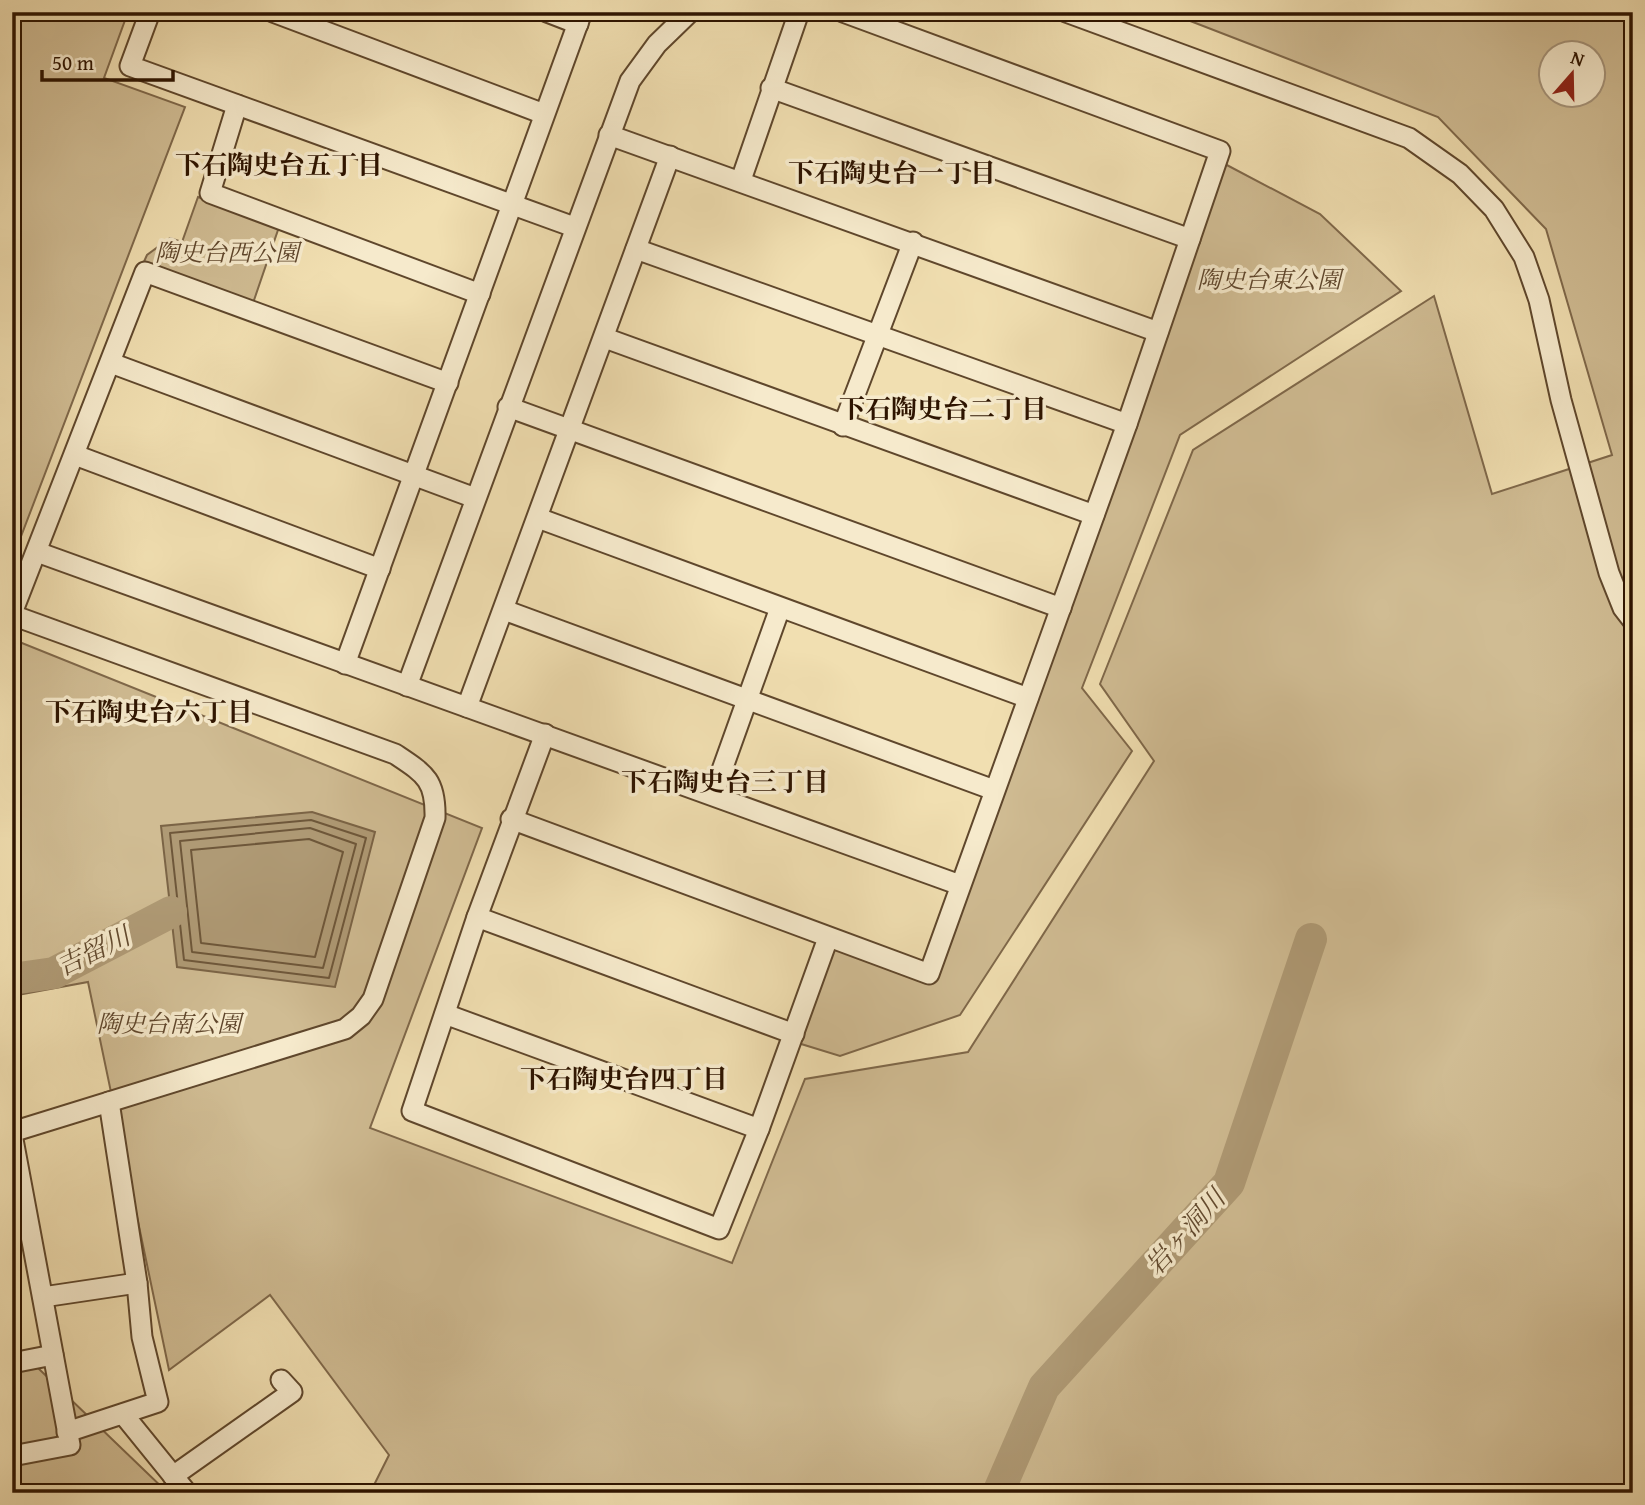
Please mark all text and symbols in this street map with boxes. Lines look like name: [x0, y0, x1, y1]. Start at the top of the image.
scale bar: [42, 38, 173, 82]
north arrow: [1536, 38, 1606, 108]
text: N: [1567, 43, 1589, 73]
text: 50 m: [52, 47, 94, 78]
district label: 下石陶史台五丁目: [175, 145, 383, 184]
district label: 下石陶史台一丁目: [788, 153, 996, 192]
park label: 陶史台西公園: [155, 235, 303, 270]
park label: 陶史台東公園: [1197, 262, 1345, 297]
district label: 下石陶史台二丁目: [839, 389, 1047, 428]
district label: 下石陶史台六丁目: [45, 692, 253, 731]
district label: 下石陶史台三丁目: [621, 762, 829, 801]
water label: 吉留川: [49, 915, 139, 985]
park label: 陶史台南公園: [97, 1006, 245, 1041]
district label: 下石陶史台四丁目: [520, 1059, 728, 1098]
water label: 岩ヶ洞川: [1135, 1178, 1236, 1283]

